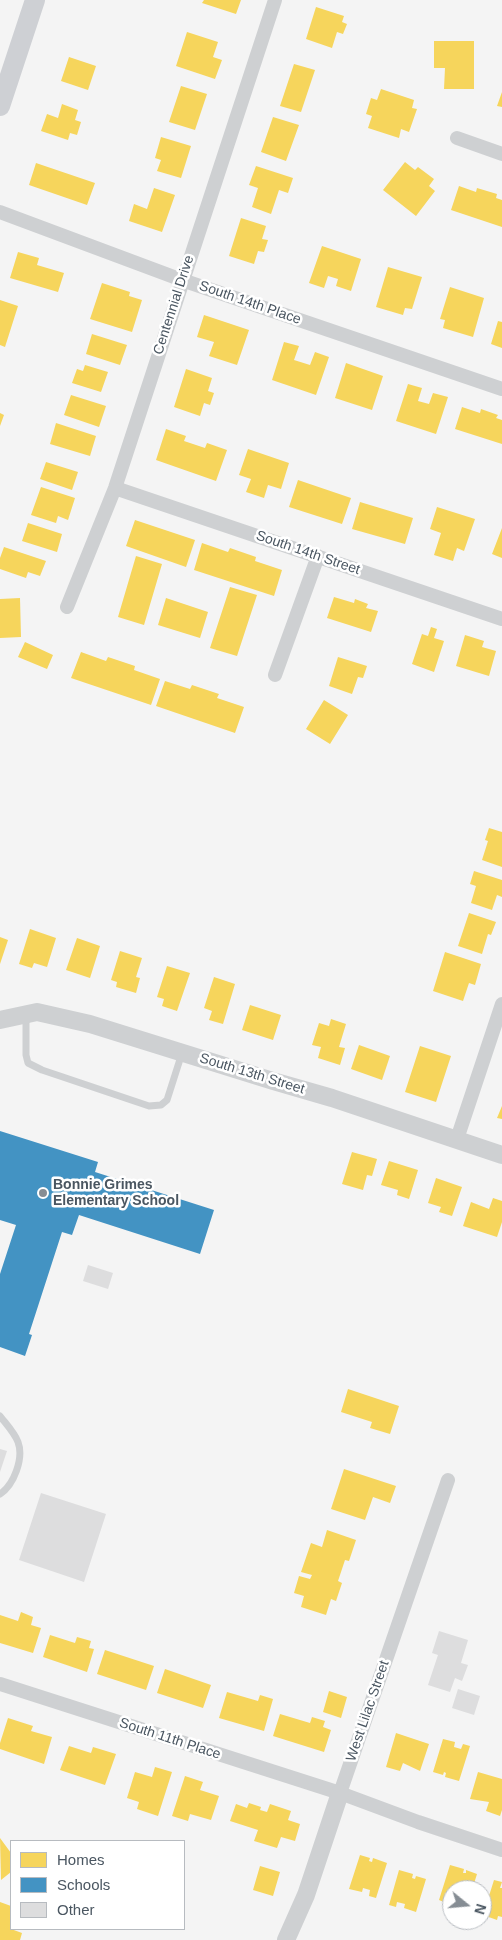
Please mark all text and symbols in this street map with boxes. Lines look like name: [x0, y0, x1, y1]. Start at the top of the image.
street label: Centennial Drive: [150, 253, 198, 357]
street label: South 14th Place: [197, 278, 303, 328]
street label: South 14th Street: [254, 527, 362, 579]
street label: South 13th Street: [197, 1050, 307, 1098]
place label: Bonnie Grimes Elementary School: [53, 1177, 179, 1210]
marker: Bonnie Grimes Elementary School: [37, 1187, 49, 1199]
street label: West Lilac Street: [343, 1658, 393, 1764]
street label: South 11th Place: [117, 1715, 223, 1763]
legend: [10, 1840, 185, 1930]
text: Homes: [57, 1851, 105, 1868]
text: Schools: [57, 1876, 110, 1893]
north arrow: [442, 1880, 492, 1930]
text: Other: [57, 1901, 95, 1918]
text: N: [471, 1902, 490, 1916]

